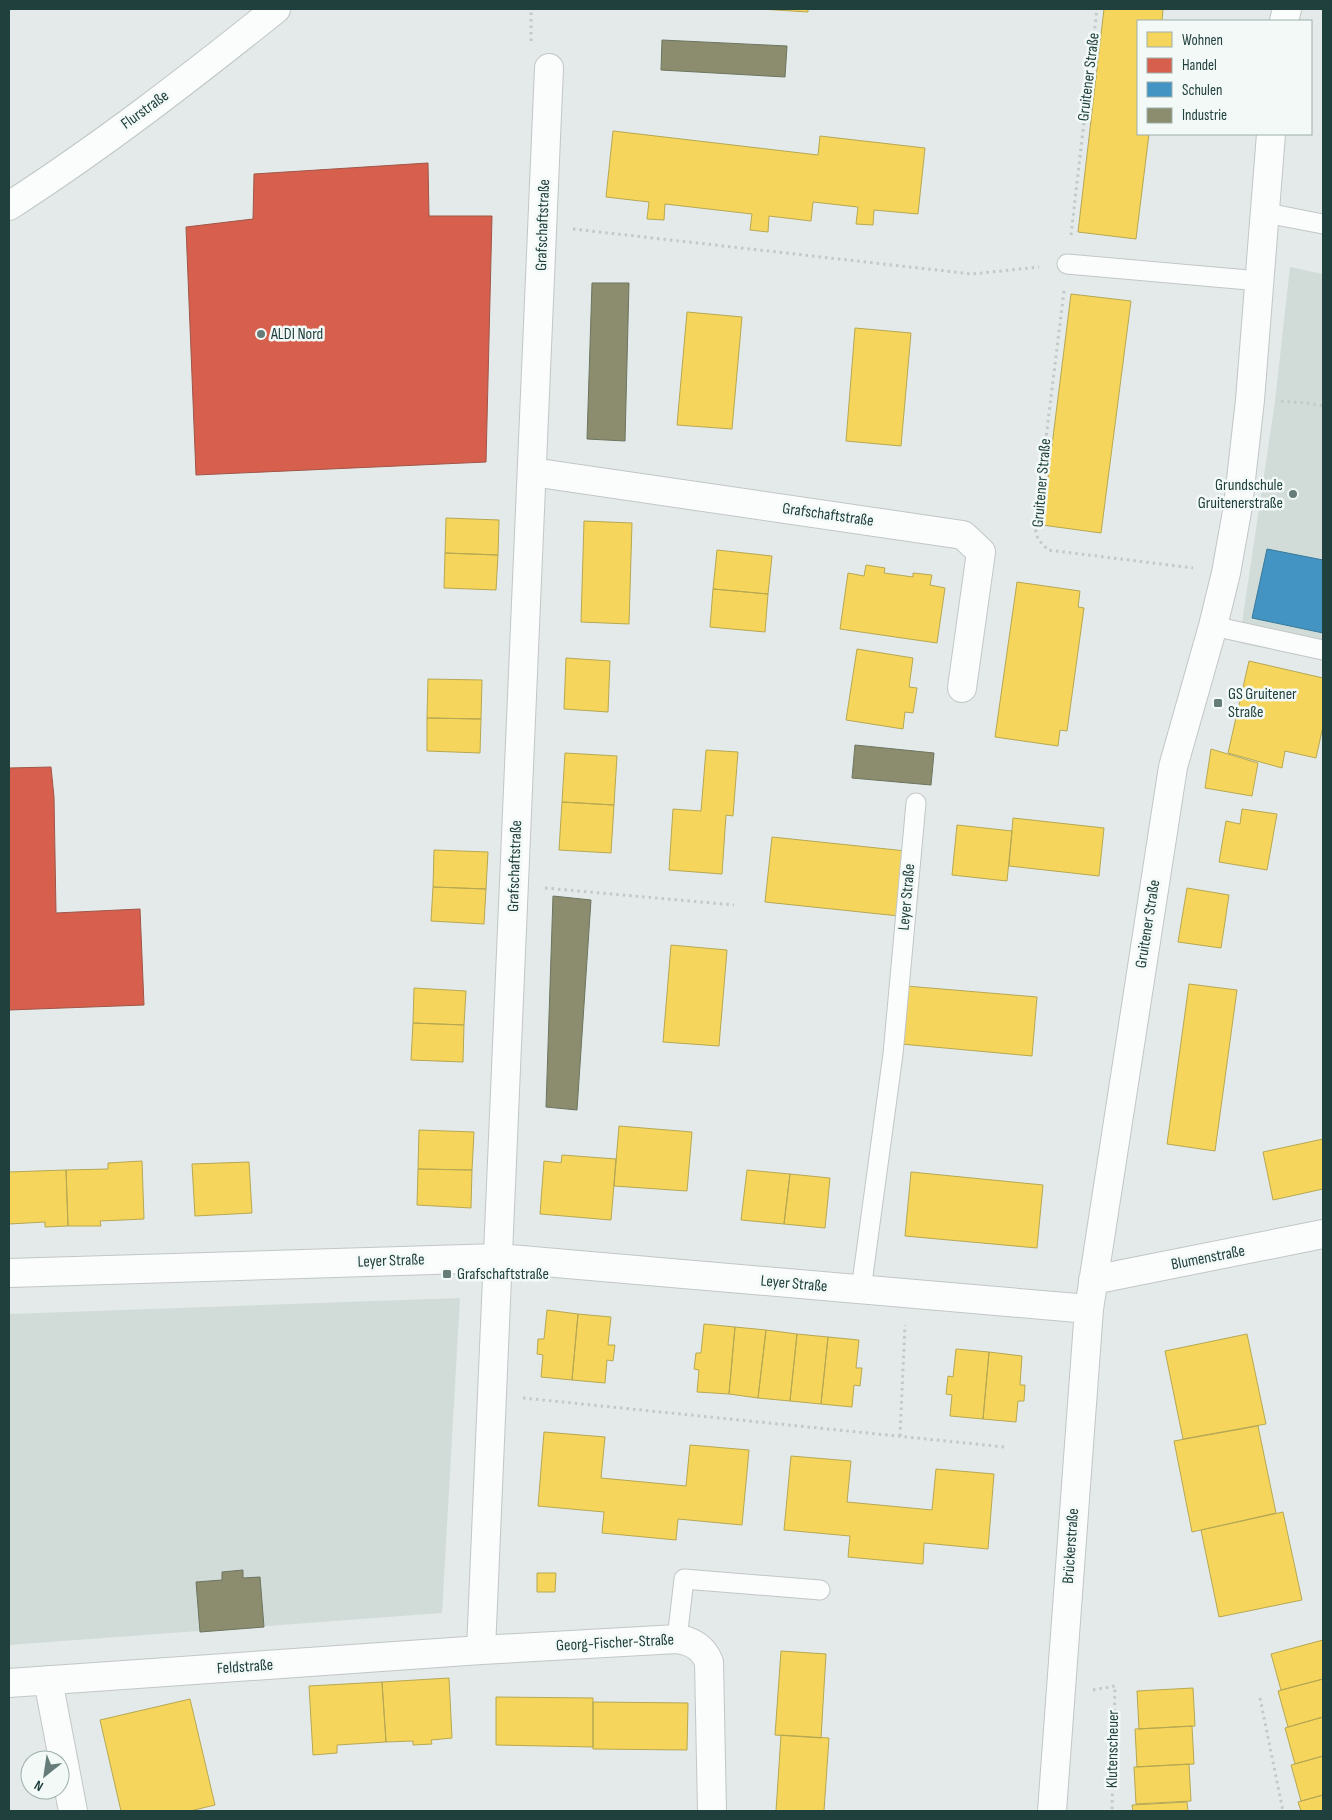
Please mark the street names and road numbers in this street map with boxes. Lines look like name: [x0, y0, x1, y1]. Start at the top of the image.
street label: Gruitener Straße: [1074, 32, 1104, 122]
street label: Flurstraße: [117, 86, 173, 134]
street label: Grafschaftstraße: [532, 179, 554, 271]
street label: Gruitener Straße: [1029, 438, 1055, 528]
street label: Grafschaftstraße: [781, 499, 875, 531]
street label: Grafschaftstraße: [504, 820, 526, 912]
street label: Leyer Straße: [895, 863, 919, 931]
street label: Gruitener Straße: [1132, 878, 1164, 970]
street label: Blumenstraße: [1170, 1242, 1246, 1274]
street label: Leyer Straße: [357, 1250, 425, 1272]
street label: Leyer Straße: [760, 1272, 828, 1296]
street label: Brückerstraße: [1059, 1508, 1083, 1584]
street label: Georg-Fischer-Straße: [555, 1630, 675, 1656]
street label: Feldstraße: [216, 1656, 274, 1678]
street label: Klutenscheuer: [1103, 1709, 1123, 1788]

